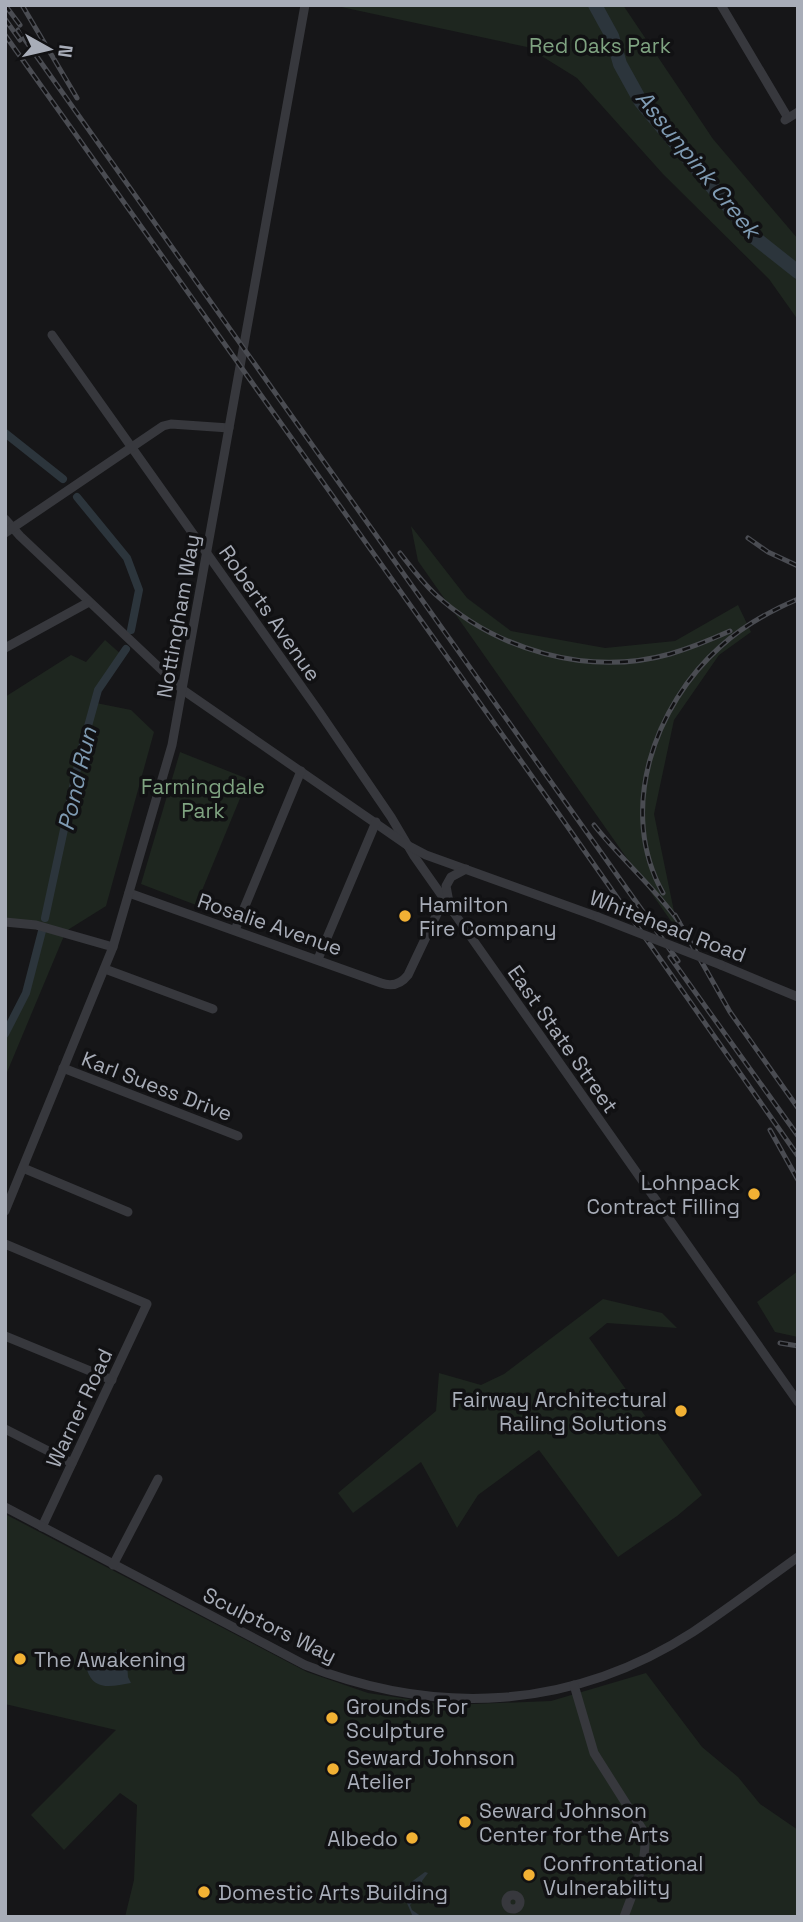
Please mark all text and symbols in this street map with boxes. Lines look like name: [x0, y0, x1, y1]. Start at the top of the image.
north arrow: [14, 14, 84, 84]
park label: Red Oaks Park: [529, 32, 671, 59]
text: N: [52, 43, 79, 59]
water label: Assunpink Creek: [629, 84, 769, 246]
street label: Nottingham Way: [150, 532, 206, 700]
street label: Roberts Avenue: [213, 540, 327, 686]
water label: Pond Run: [51, 724, 104, 834]
park label: Farmingdale Park: [141, 773, 265, 824]
street label: Whitehead Road: [586, 884, 750, 968]
street label: Rosalie Avenue: [194, 887, 346, 961]
place label: Hamilton Fire Company: [419, 891, 557, 942]
marker: Hamilton Fire Company: [397, 908, 413, 924]
street label: East State Street: [502, 960, 624, 1118]
street label: Karl Suess Drive: [78, 1045, 236, 1127]
place label: Lohnpack Contract Filling: [586, 1169, 740, 1220]
marker: Lohnpack Contract Filling: [746, 1186, 762, 1202]
street label: Warner Road: [40, 1344, 118, 1472]
place label: Fairway Architectural Railing Solutions: [452, 1386, 667, 1437]
marker: Fairway Architectural Railing Solutions: [673, 1403, 689, 1419]
street label: Sculptors Way: [199, 1581, 341, 1669]
place label: The Awakening: [34, 1646, 186, 1673]
marker: The Awakening: [12, 1651, 28, 1667]
place label: Grounds For Sculpture: [346, 1693, 468, 1744]
marker: Grounds For Sculpture: [324, 1710, 340, 1726]
place label: Seward Johnson Atelier: [347, 1744, 515, 1795]
marker: Seward Johnson Atelier: [325, 1761, 341, 1777]
place label: Seward Johnson Center for the Arts: [479, 1797, 670, 1848]
marker: Seward Johnson Center for the Arts: [457, 1814, 473, 1830]
place label: Albedo: [327, 1825, 398, 1852]
marker: Albedo: [404, 1830, 420, 1846]
place label: Confrontational Vulnerability: [543, 1850, 703, 1901]
marker: Confrontational Vulnerability: [521, 1867, 537, 1883]
place label: Domestic Arts Building: [218, 1879, 448, 1906]
marker: Domestic Arts Building: [196, 1884, 212, 1900]

